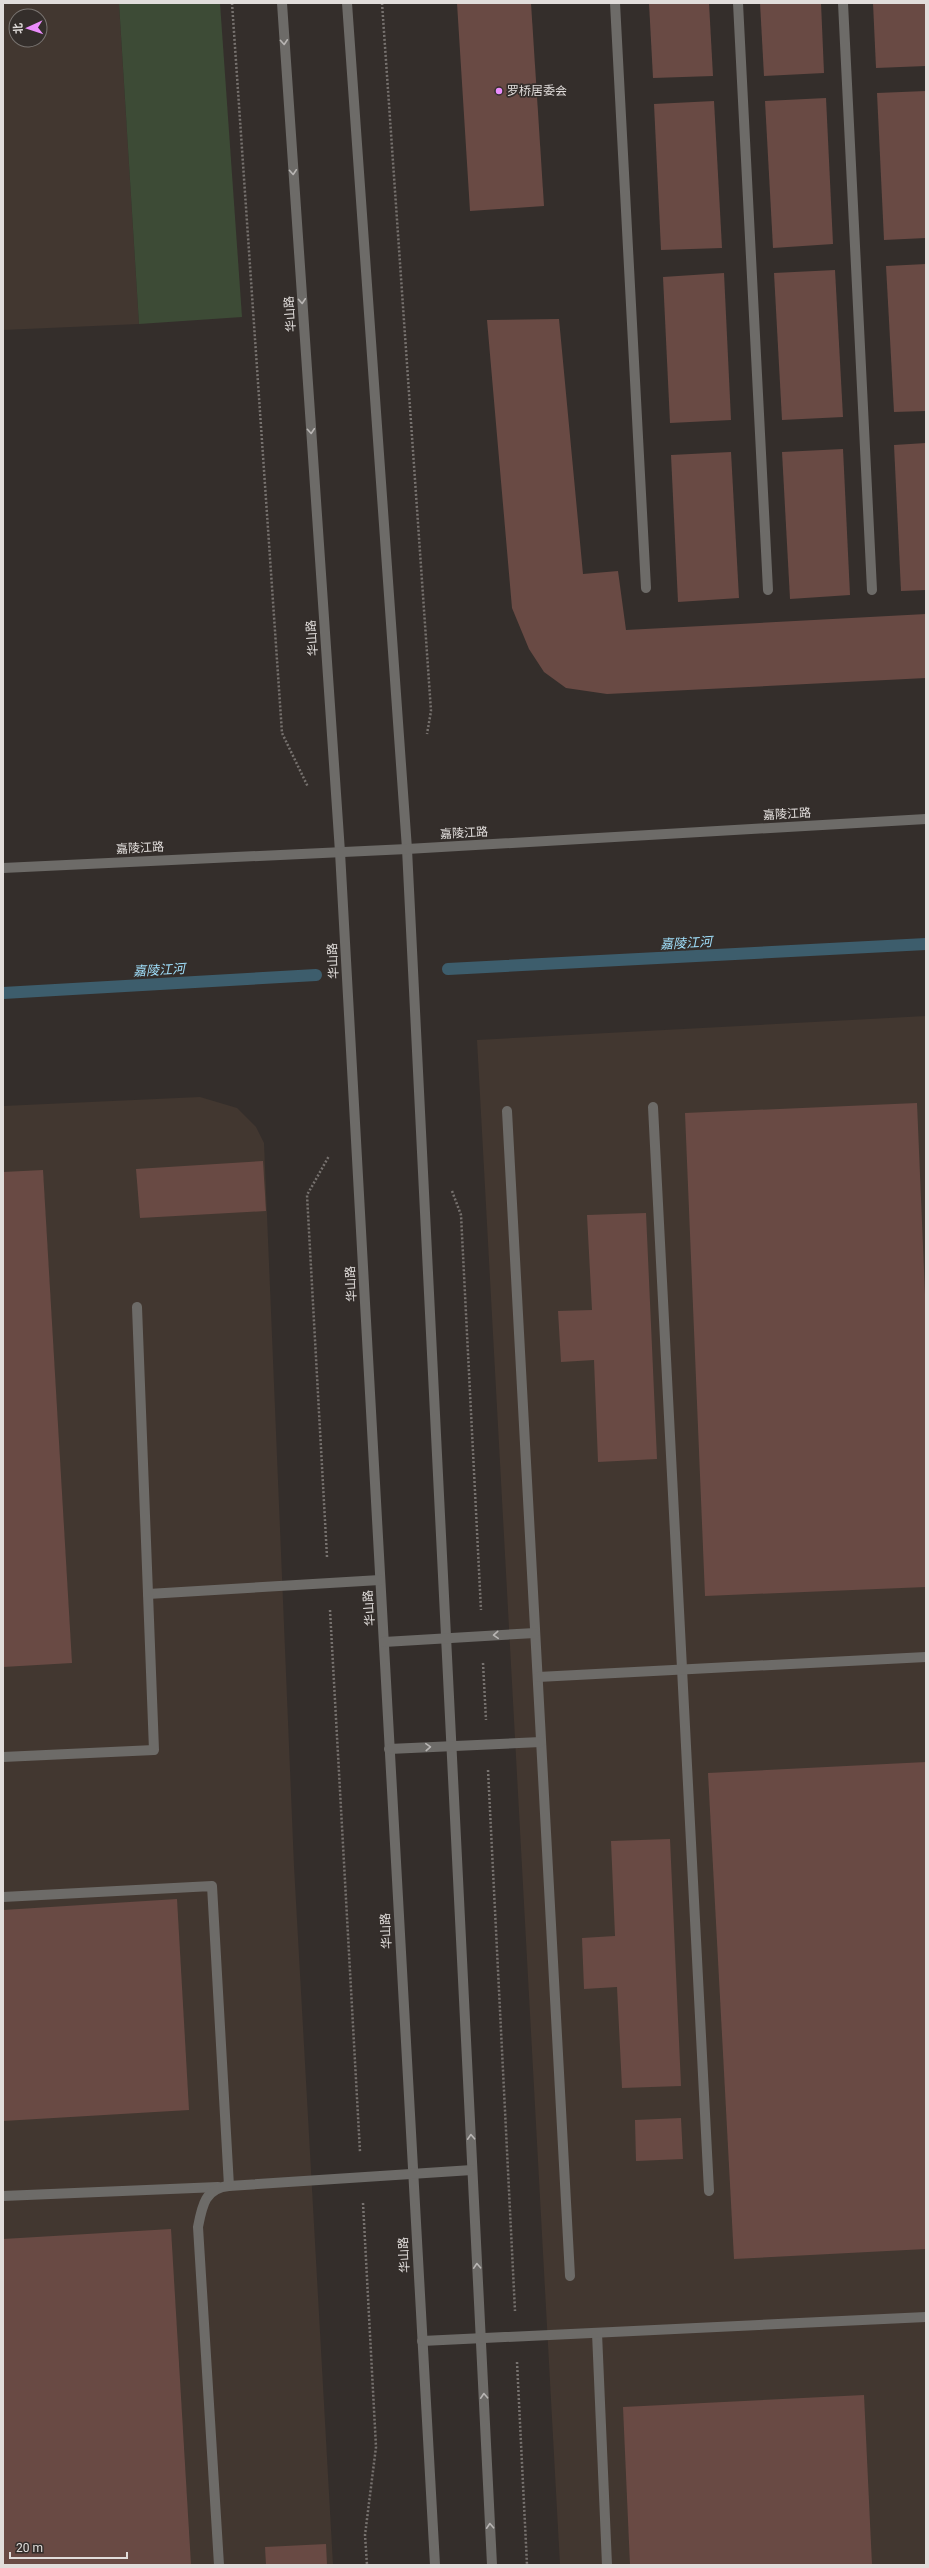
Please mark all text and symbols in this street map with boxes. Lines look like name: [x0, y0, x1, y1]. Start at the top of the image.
north arrow: [8, 8, 48, 48]
text: 北: [12, 23, 25, 34]
one-way arrow: [280, 39, 289, 45]
place label: 罗桥居委会: [507, 84, 567, 98]
marker: 罗桥居委会: [494, 86, 504, 96]
one-way arrow: [289, 169, 298, 175]
street label: 华山路: [282, 296, 298, 332]
one-way arrow: [298, 298, 307, 304]
one-way arrow: [307, 428, 315, 434]
street label: 华山路: [304, 620, 320, 656]
street label: 嘉陵江路: [763, 806, 811, 822]
street label: 嘉陵江路: [440, 825, 488, 841]
street label: 嘉陵江路: [116, 840, 164, 856]
water label: 嘉陵江河: [660, 934, 715, 952]
street label: 华山路: [325, 943, 341, 979]
water label: 嘉陵江河: [133, 961, 188, 979]
street label: 华山路: [343, 1266, 359, 1302]
street label: 华山路: [361, 1590, 377, 1626]
one-way arrow: [493, 1631, 499, 1640]
one-way arrow: [425, 1743, 431, 1751]
street label: 华山路: [378, 1913, 394, 1949]
one-way arrow: [466, 2134, 475, 2140]
street label: 华山路: [396, 2237, 412, 2273]
one-way arrow: [473, 2263, 482, 2269]
one-way arrow: [480, 2393, 488, 2399]
one-way arrow: [486, 2523, 495, 2529]
scale bar: [10, 2534, 127, 2560]
text: 20 m: [16, 2541, 43, 2555]

